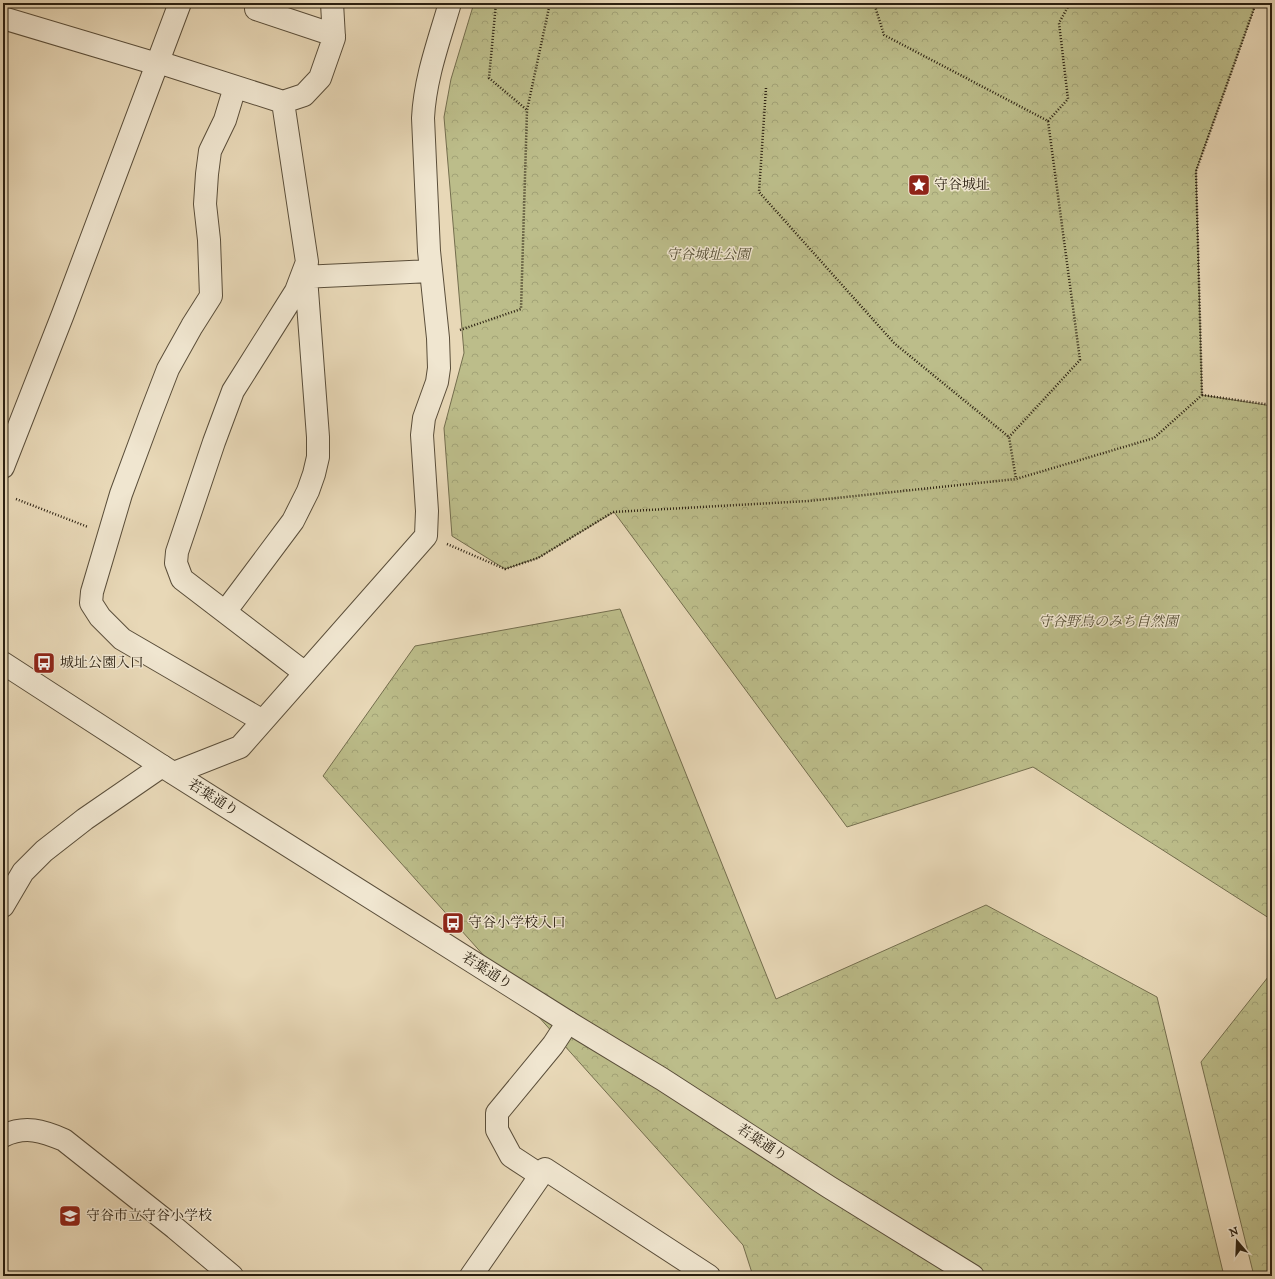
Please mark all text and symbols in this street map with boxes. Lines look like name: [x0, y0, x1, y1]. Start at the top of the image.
place icon: 守谷城址: [906, 172, 932, 198]
place label: 守谷城址: [934, 176, 990, 194]
park label: 守谷城址公園: [666, 246, 752, 264]
park label: 守谷野鳥のみち自然園: [1038, 613, 1180, 631]
bus stop icon: 城址公園入口: [31, 650, 57, 676]
place label: 城址公園入口: [60, 654, 144, 672]
street label: 若葉通り: [184, 776, 242, 820]
bus stop icon: 守谷小学校入口: [440, 910, 466, 936]
place label: 守谷小学校入口: [468, 914, 566, 932]
street label: 若葉通り: [458, 949, 516, 993]
street label: 若葉通り: [734, 1120, 790, 1166]
school or university icon: 守谷市立守谷小学校: [57, 1203, 83, 1229]
place label: 守谷市立守谷小学校: [86, 1207, 212, 1225]
north arrow: [1217, 1221, 1257, 1261]
text: N: [1228, 1224, 1241, 1241]

